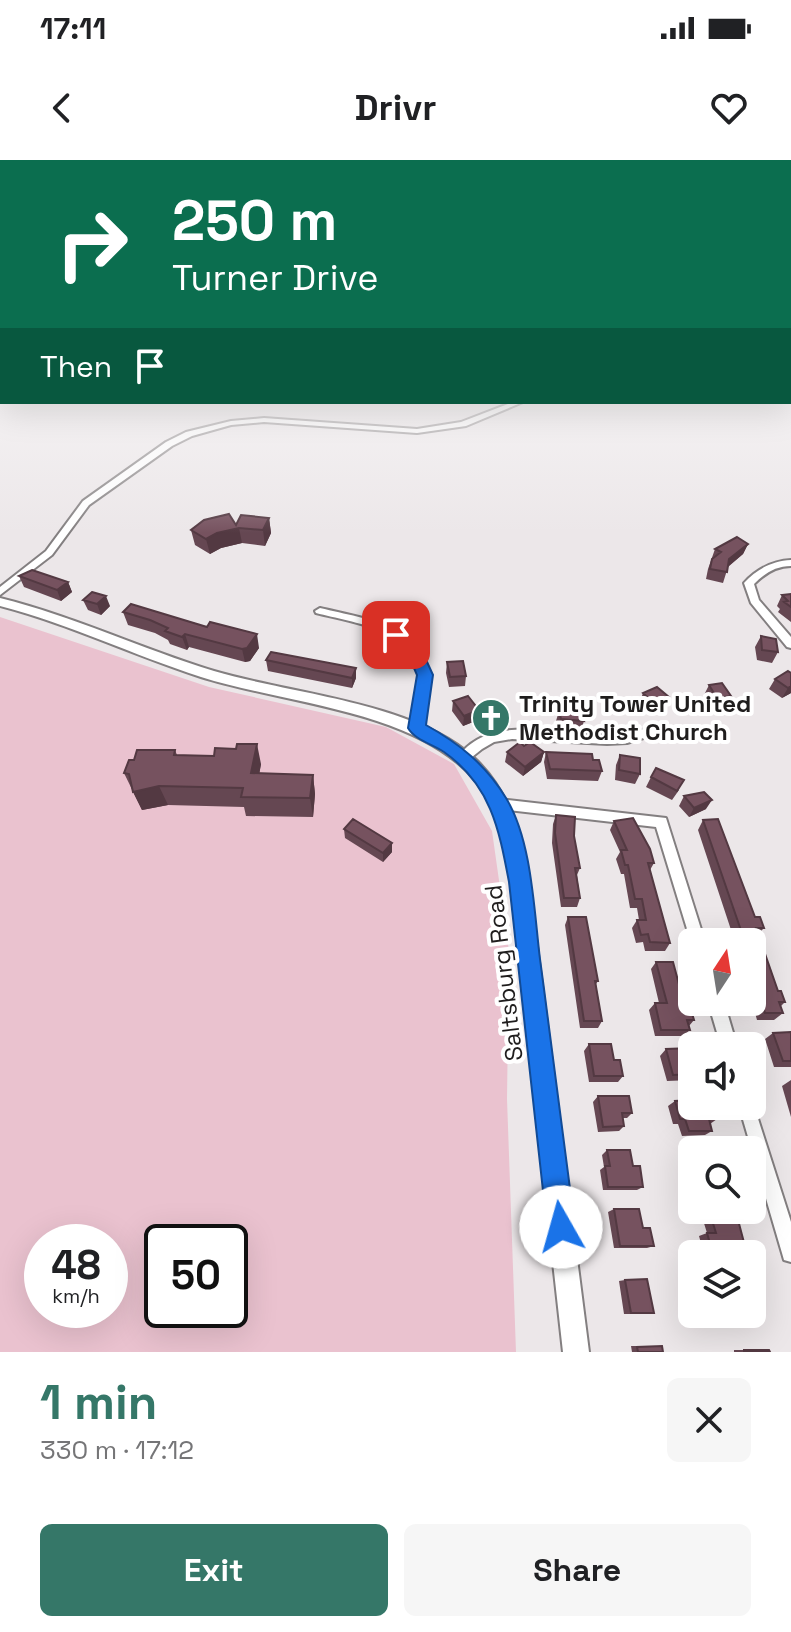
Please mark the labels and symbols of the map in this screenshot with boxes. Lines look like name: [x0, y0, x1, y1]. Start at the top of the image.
pin: [362, 601, 430, 669]
place label: Trinity Tower United Methodist Church: [519, 688, 751, 747]
church icon: Trinity Tower United Methodist Church: [470, 697, 512, 739]
street label: Saltsburg Road: [477, 883, 530, 1063]
north arrow: [678, 928, 766, 1016]
position arrow: [519, 1185, 603, 1269]
speed limit sign: 50: [144, 1224, 248, 1328]

